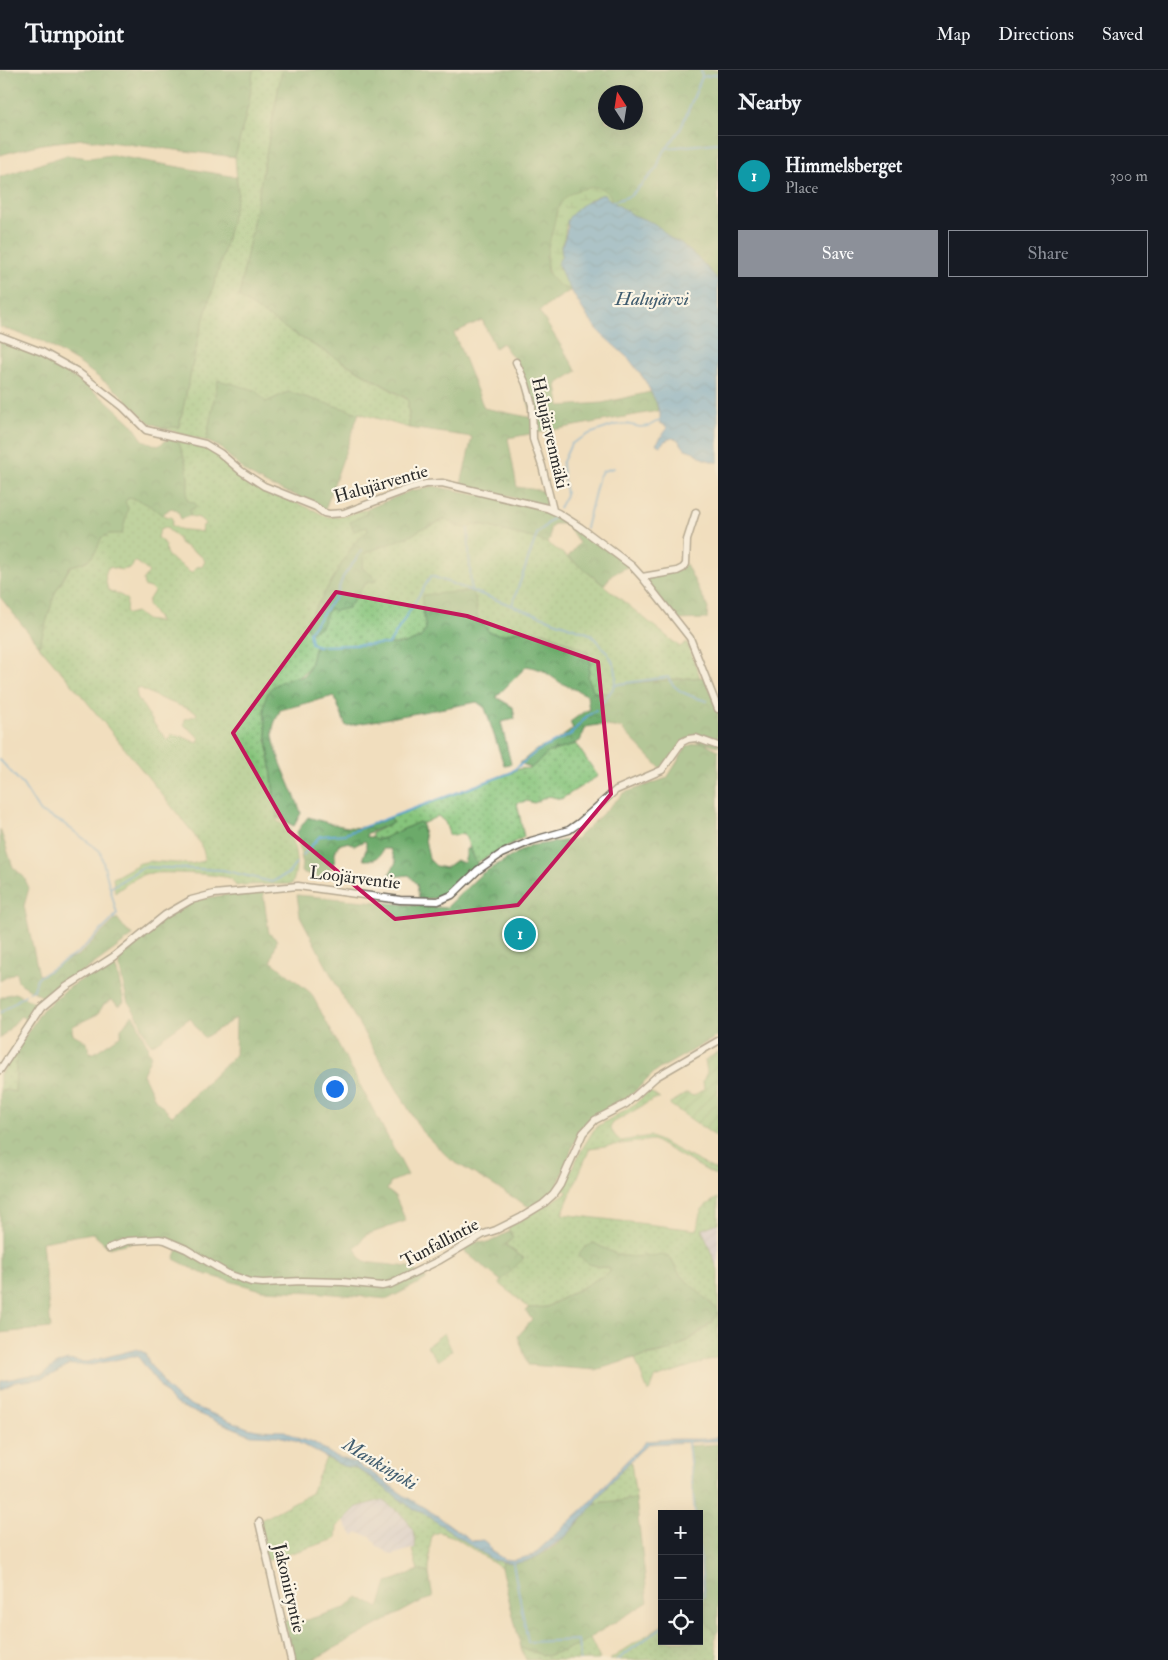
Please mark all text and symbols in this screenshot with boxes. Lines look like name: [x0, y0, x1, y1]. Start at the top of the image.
text: Turnpoint: [25, 19, 124, 50]
text: Map: [937, 23, 970, 46]
text: Directions: [998, 23, 1074, 46]
text: Saved: [1102, 23, 1143, 46]
north arrow: [598, 85, 643, 130]
text: Nearby: [738, 89, 801, 116]
text: Himmelsberget: [785, 154, 902, 178]
text: 1: [751, 166, 757, 186]
text: 300 m: [1110, 166, 1148, 186]
text: Place: [785, 178, 818, 198]
button: Save: [738, 230, 938, 277]
button: Share: [948, 230, 1148, 277]
water label: Halujärvi: [614, 287, 689, 311]
street label: Halujärvenmäki: [526, 375, 574, 491]
street label: Halujärventie: [331, 459, 431, 508]
street label: Loojärventie: [308, 861, 402, 895]
pin: 1: [504, 915, 536, 953]
your location: [322, 1076, 348, 1102]
street label: Tunfallintie: [397, 1213, 483, 1273]
water label: Mankinjoki: [338, 1432, 422, 1496]
map controls: [658, 1510, 703, 1645]
button: +: [658, 1510, 703, 1555]
street label: Jakoniityntie: [267, 1540, 311, 1635]
button: −: [658, 1555, 703, 1600]
button: locate: [658, 1600, 703, 1645]

